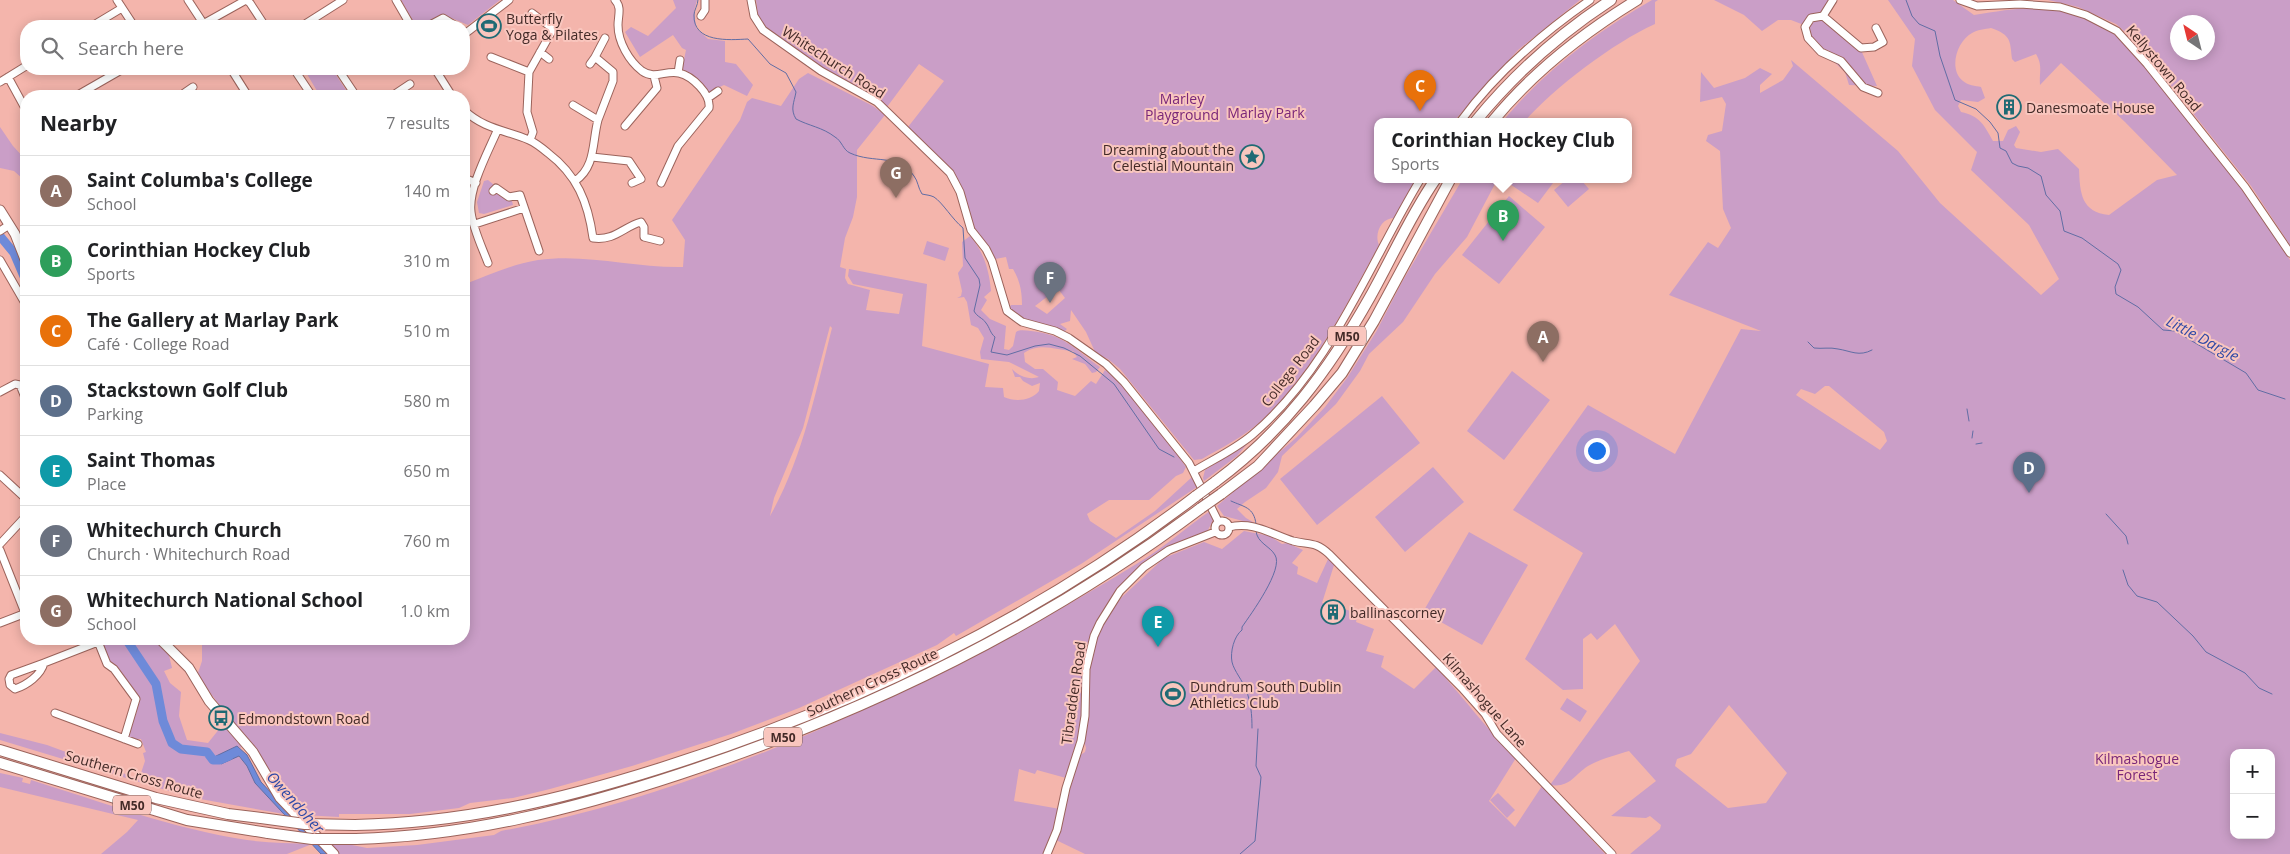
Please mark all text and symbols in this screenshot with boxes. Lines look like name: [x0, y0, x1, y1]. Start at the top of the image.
place label: Butterfly Yoga & Pilates: [506, 9, 598, 44]
sports icon: Butterfly Yoga & Pilates: [476, 13, 502, 39]
north arrow: [2170, 15, 2215, 60]
search box: [20, 20, 470, 75]
street label: Whitechurch Road: [779, 21, 889, 103]
street label: Kellystown Road: [2122, 21, 2206, 115]
icon: search: [38, 34, 66, 62]
text: Search here: [78, 35, 184, 61]
pin: C: [1404, 70, 1436, 111]
park label: Marley Playground: [1145, 89, 1219, 124]
building icon: Danesmoate House: [1996, 94, 2022, 120]
place label: Danesmoate House: [2026, 98, 2155, 117]
park label: Marlay Park: [1227, 103, 1305, 122]
text: Nearby: [40, 109, 117, 137]
text: 7 results: [386, 112, 450, 134]
popup: [1374, 118, 1632, 183]
text: Corinthian Hockey Club: [1391, 127, 1615, 153]
place label: Dreaming about the Celestial Mountain: [1103, 140, 1234, 175]
place icon: Dreaming about the Celestial Mountain: [1239, 144, 1265, 170]
text: Sports: [1391, 153, 1439, 175]
pin: G: [880, 157, 912, 198]
text: Saint Columba's College: [87, 167, 313, 193]
text: A: [50, 180, 62, 202]
text: 140 m: [404, 180, 450, 202]
text: School: [87, 193, 137, 215]
pin: B: [1487, 200, 1519, 241]
text: Corinthian Hockey Club: [87, 237, 310, 263]
text: B: [51, 250, 61, 272]
text: 310 m: [404, 250, 450, 272]
pin: F: [1034, 262, 1066, 303]
text: Sports: [87, 263, 135, 285]
text: The Gallery at Marlay Park: [87, 307, 339, 333]
water label: Little Dargle: [2163, 311, 2243, 366]
text: C: [51, 320, 61, 342]
text: 510 m: [404, 320, 450, 342]
pin: A: [1527, 321, 1559, 362]
road number: M50: [1328, 326, 1366, 346]
street label: College Road: [1256, 332, 1324, 410]
text: Café · College Road: [87, 333, 230, 355]
text: Stackstown Golf Club: [87, 377, 288, 403]
text: D: [50, 390, 62, 412]
text: 580 m: [404, 390, 450, 412]
text: Parking: [87, 403, 143, 425]
your location: [1584, 438, 1610, 464]
text: Saint Thomas: [87, 447, 215, 473]
pin: D: [2013, 452, 2045, 493]
text: E: [52, 460, 60, 482]
text: 650 m: [404, 460, 450, 482]
text: Place: [87, 473, 126, 495]
text: Whitechurch Church: [87, 517, 282, 543]
text: F: [52, 530, 60, 552]
text: 760 m: [404, 530, 450, 552]
text: Church · Whitechurch Road: [87, 543, 290, 565]
text: Whitechurch National School: [87, 587, 363, 613]
building icon: ballinascorney: [1320, 599, 1346, 625]
text: G: [50, 600, 62, 622]
text: 1.0 km: [400, 600, 450, 622]
place label: ballinascorney: [1350, 603, 1445, 622]
pin: E: [1142, 606, 1174, 647]
text: School: [87, 613, 137, 635]
street label: Tibradden Road: [1056, 640, 1090, 746]
street label: Southern Cross Route: [803, 643, 941, 721]
street label: Kilmashogue Lane: [1439, 649, 1531, 751]
place label: Dundrum South Dublin Athletics Club: [1190, 677, 1342, 712]
sports icon: Dundrum South Dublin Athletics Club: [1160, 681, 1186, 707]
bus stop icon: Edmondstown Road: [208, 705, 234, 731]
place label: Edmondstown Road: [238, 709, 369, 728]
road number: M50: [764, 728, 802, 746]
street label: Southern Cross Route: [63, 745, 205, 803]
park label: Kilmashogue Forest: [2095, 749, 2179, 784]
map controls: [2230, 749, 2275, 839]
button: +: [2230, 749, 2275, 794]
water label: Owendoher: [263, 767, 330, 838]
button: −: [2230, 794, 2275, 839]
road number: M50: [113, 796, 151, 814]

